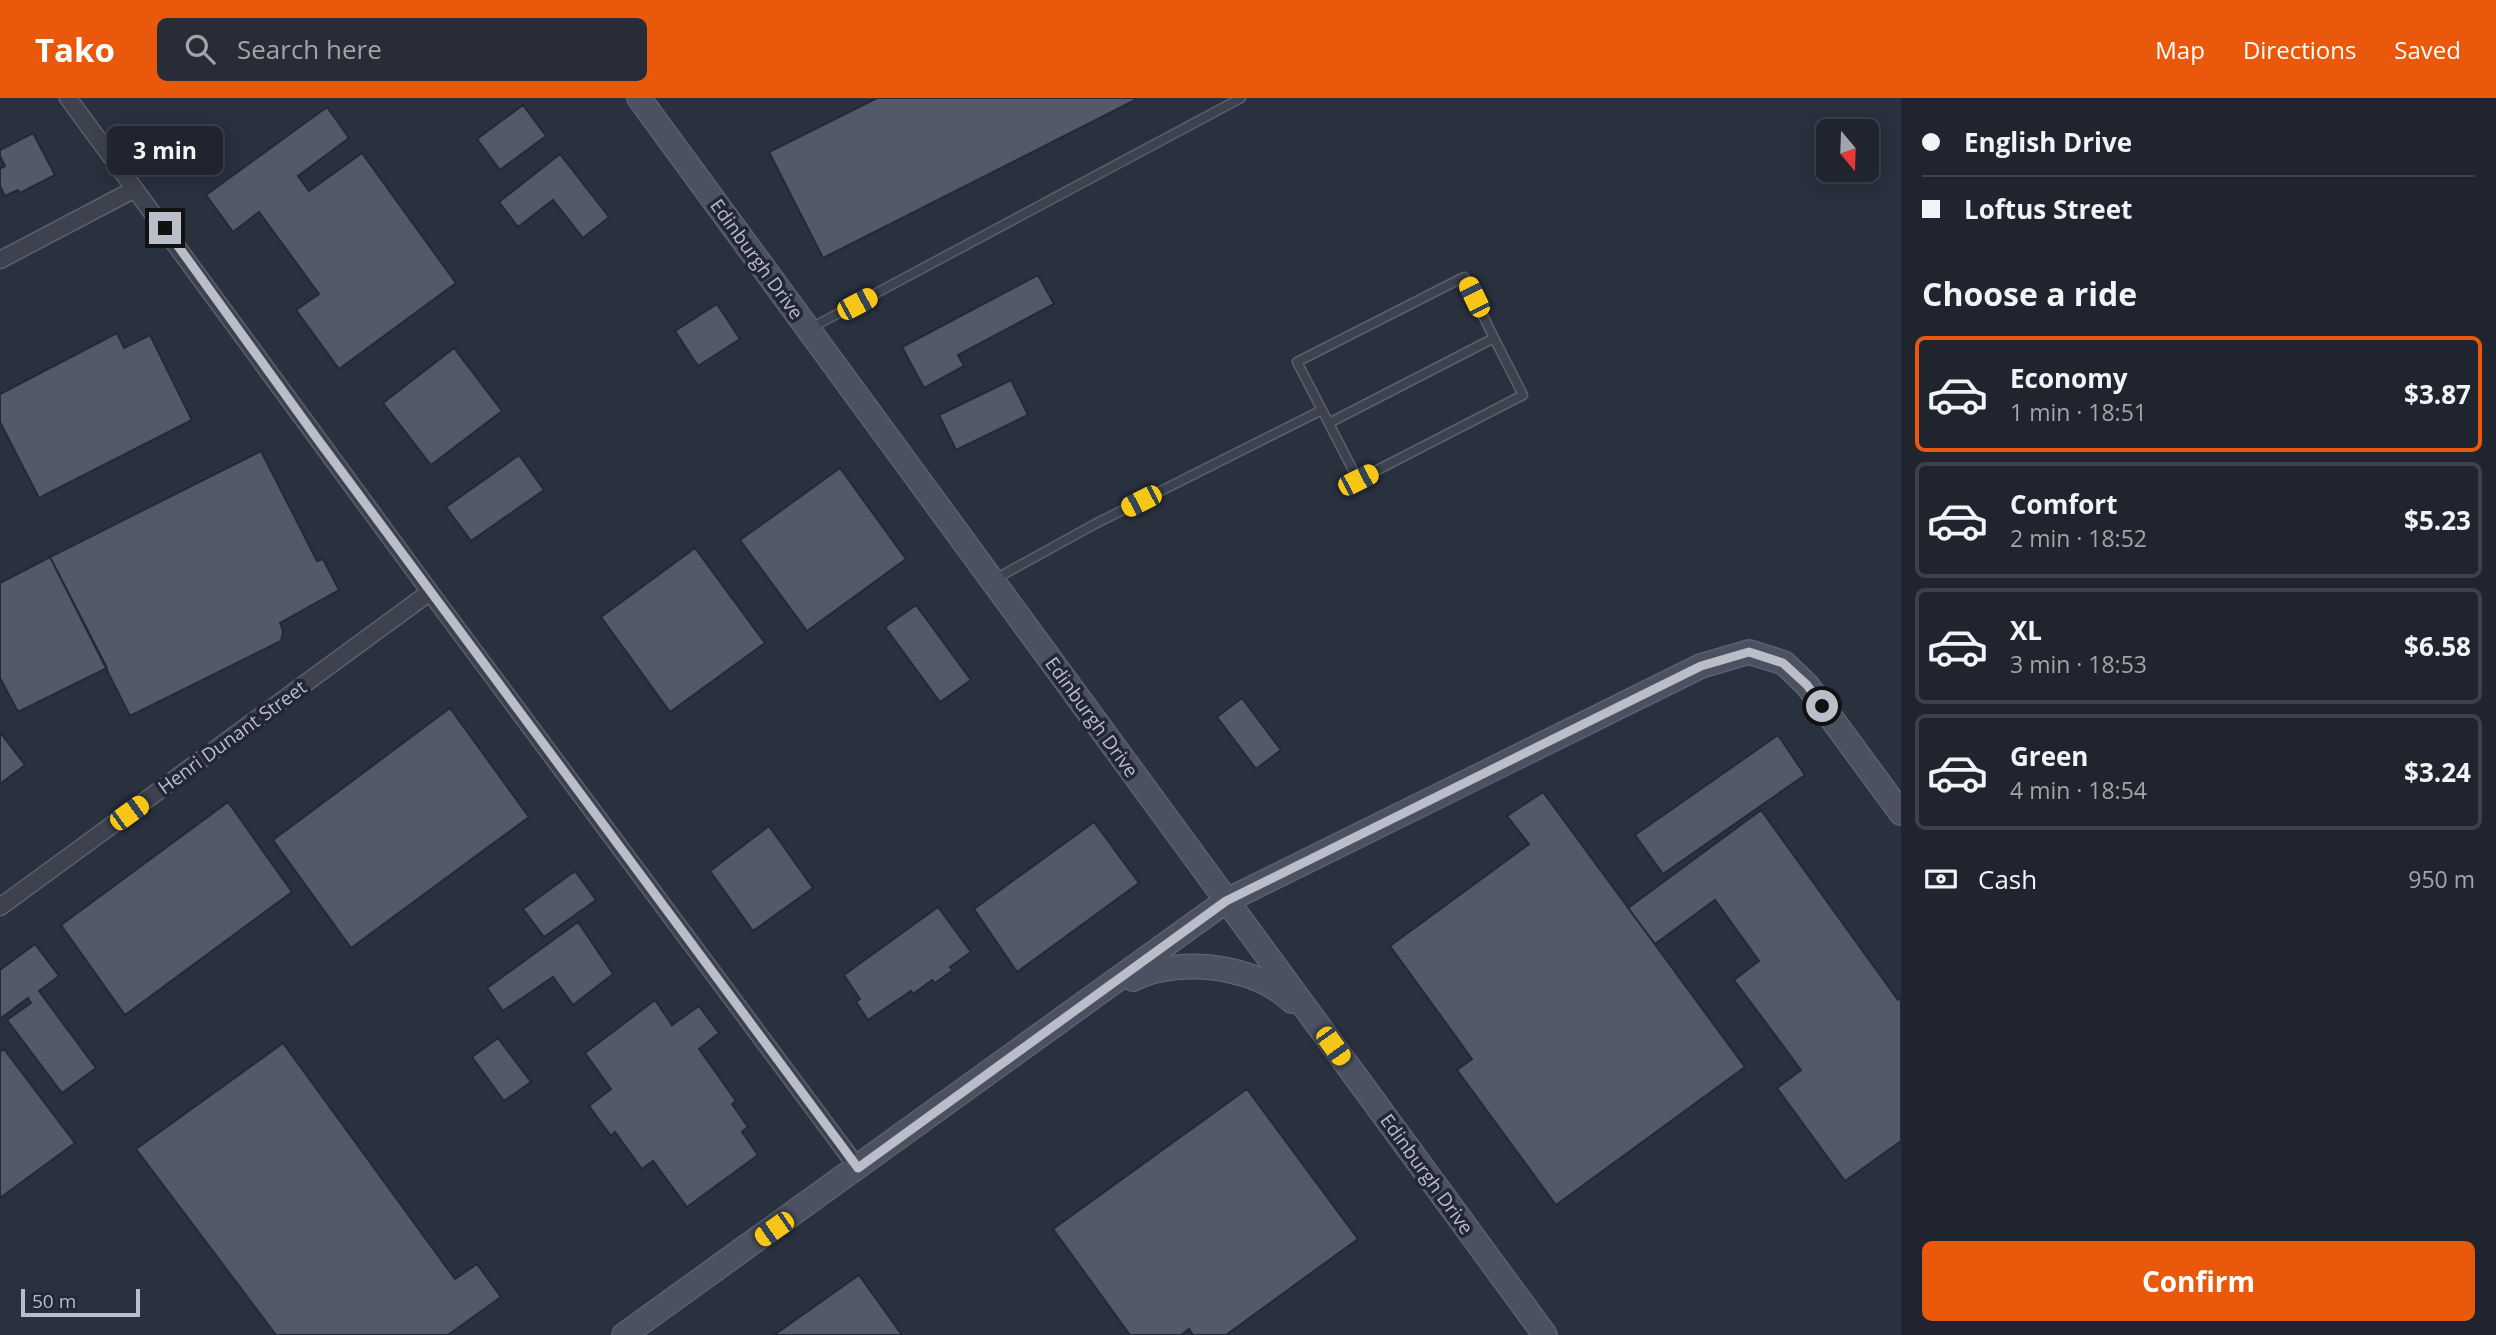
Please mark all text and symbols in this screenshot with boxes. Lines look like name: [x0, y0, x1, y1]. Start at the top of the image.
search box: [157, 18, 647, 81]
text: Tako: [35, 27, 115, 72]
icon: search: [181, 30, 219, 68]
text: Search here: [237, 31, 382, 67]
text: Map: [2155, 33, 2205, 66]
text: Directions: [2243, 33, 2356, 66]
text: Saved: [2394, 33, 2461, 66]
north arrow: [1816, 119, 1880, 182]
map controls: [1816, 119, 1879, 182]
text: English Drive: [1964, 124, 2132, 160]
callout: 3 min: [107, 127, 223, 176]
text: 3 min: [133, 134, 197, 166]
text: Loftus Street: [1964, 191, 2132, 227]
street label: Edinburgh Drive: [704, 193, 810, 325]
route end: [149, 212, 181, 244]
text: Choose a ride: [1922, 272, 2137, 315]
car: [1456, 274, 1493, 320]
car: [834, 285, 881, 323]
text: Economy: [2010, 360, 2128, 396]
icon: car: [1926, 363, 1989, 426]
text: $3.87: [2404, 376, 2471, 412]
text: 1 min · 18:51: [2010, 396, 2147, 428]
car: [1335, 461, 1382, 499]
car: [1118, 482, 1165, 520]
text: Comfort: [2010, 486, 2117, 522]
icon: car: [1926, 489, 1989, 552]
text: $5.23: [2404, 502, 2471, 538]
text: 2 min · 18:52: [2010, 522, 2147, 554]
text: XL: [2010, 612, 2042, 648]
icon: car: [1926, 615, 1989, 678]
text: $6.58: [2404, 628, 2471, 664]
text: 3 min · 18:53: [2010, 648, 2147, 680]
street label: Edinburgh Drive: [1039, 651, 1145, 783]
street label: Henri Dunant Street: [152, 674, 312, 800]
route start: [1806, 690, 1838, 722]
text: Green: [2010, 738, 2088, 774]
icon: car: [1926, 741, 1989, 804]
text: $3.24: [2404, 754, 2471, 790]
text: 4 min · 18:54: [2010, 774, 2147, 806]
car: [106, 792, 153, 834]
icon: cash: [1922, 860, 1960, 898]
text: Cash: [1978, 861, 2037, 897]
text: 950 m: [2408, 863, 2475, 895]
car: [1313, 1023, 1354, 1069]
street label: Edinburgh Drive: [1374, 1108, 1480, 1240]
car: [751, 1208, 798, 1250]
button: Confirm: [1922, 1241, 2475, 1321]
scale bar: [21, 1286, 140, 1318]
text: 50 m: [32, 1288, 76, 1314]

